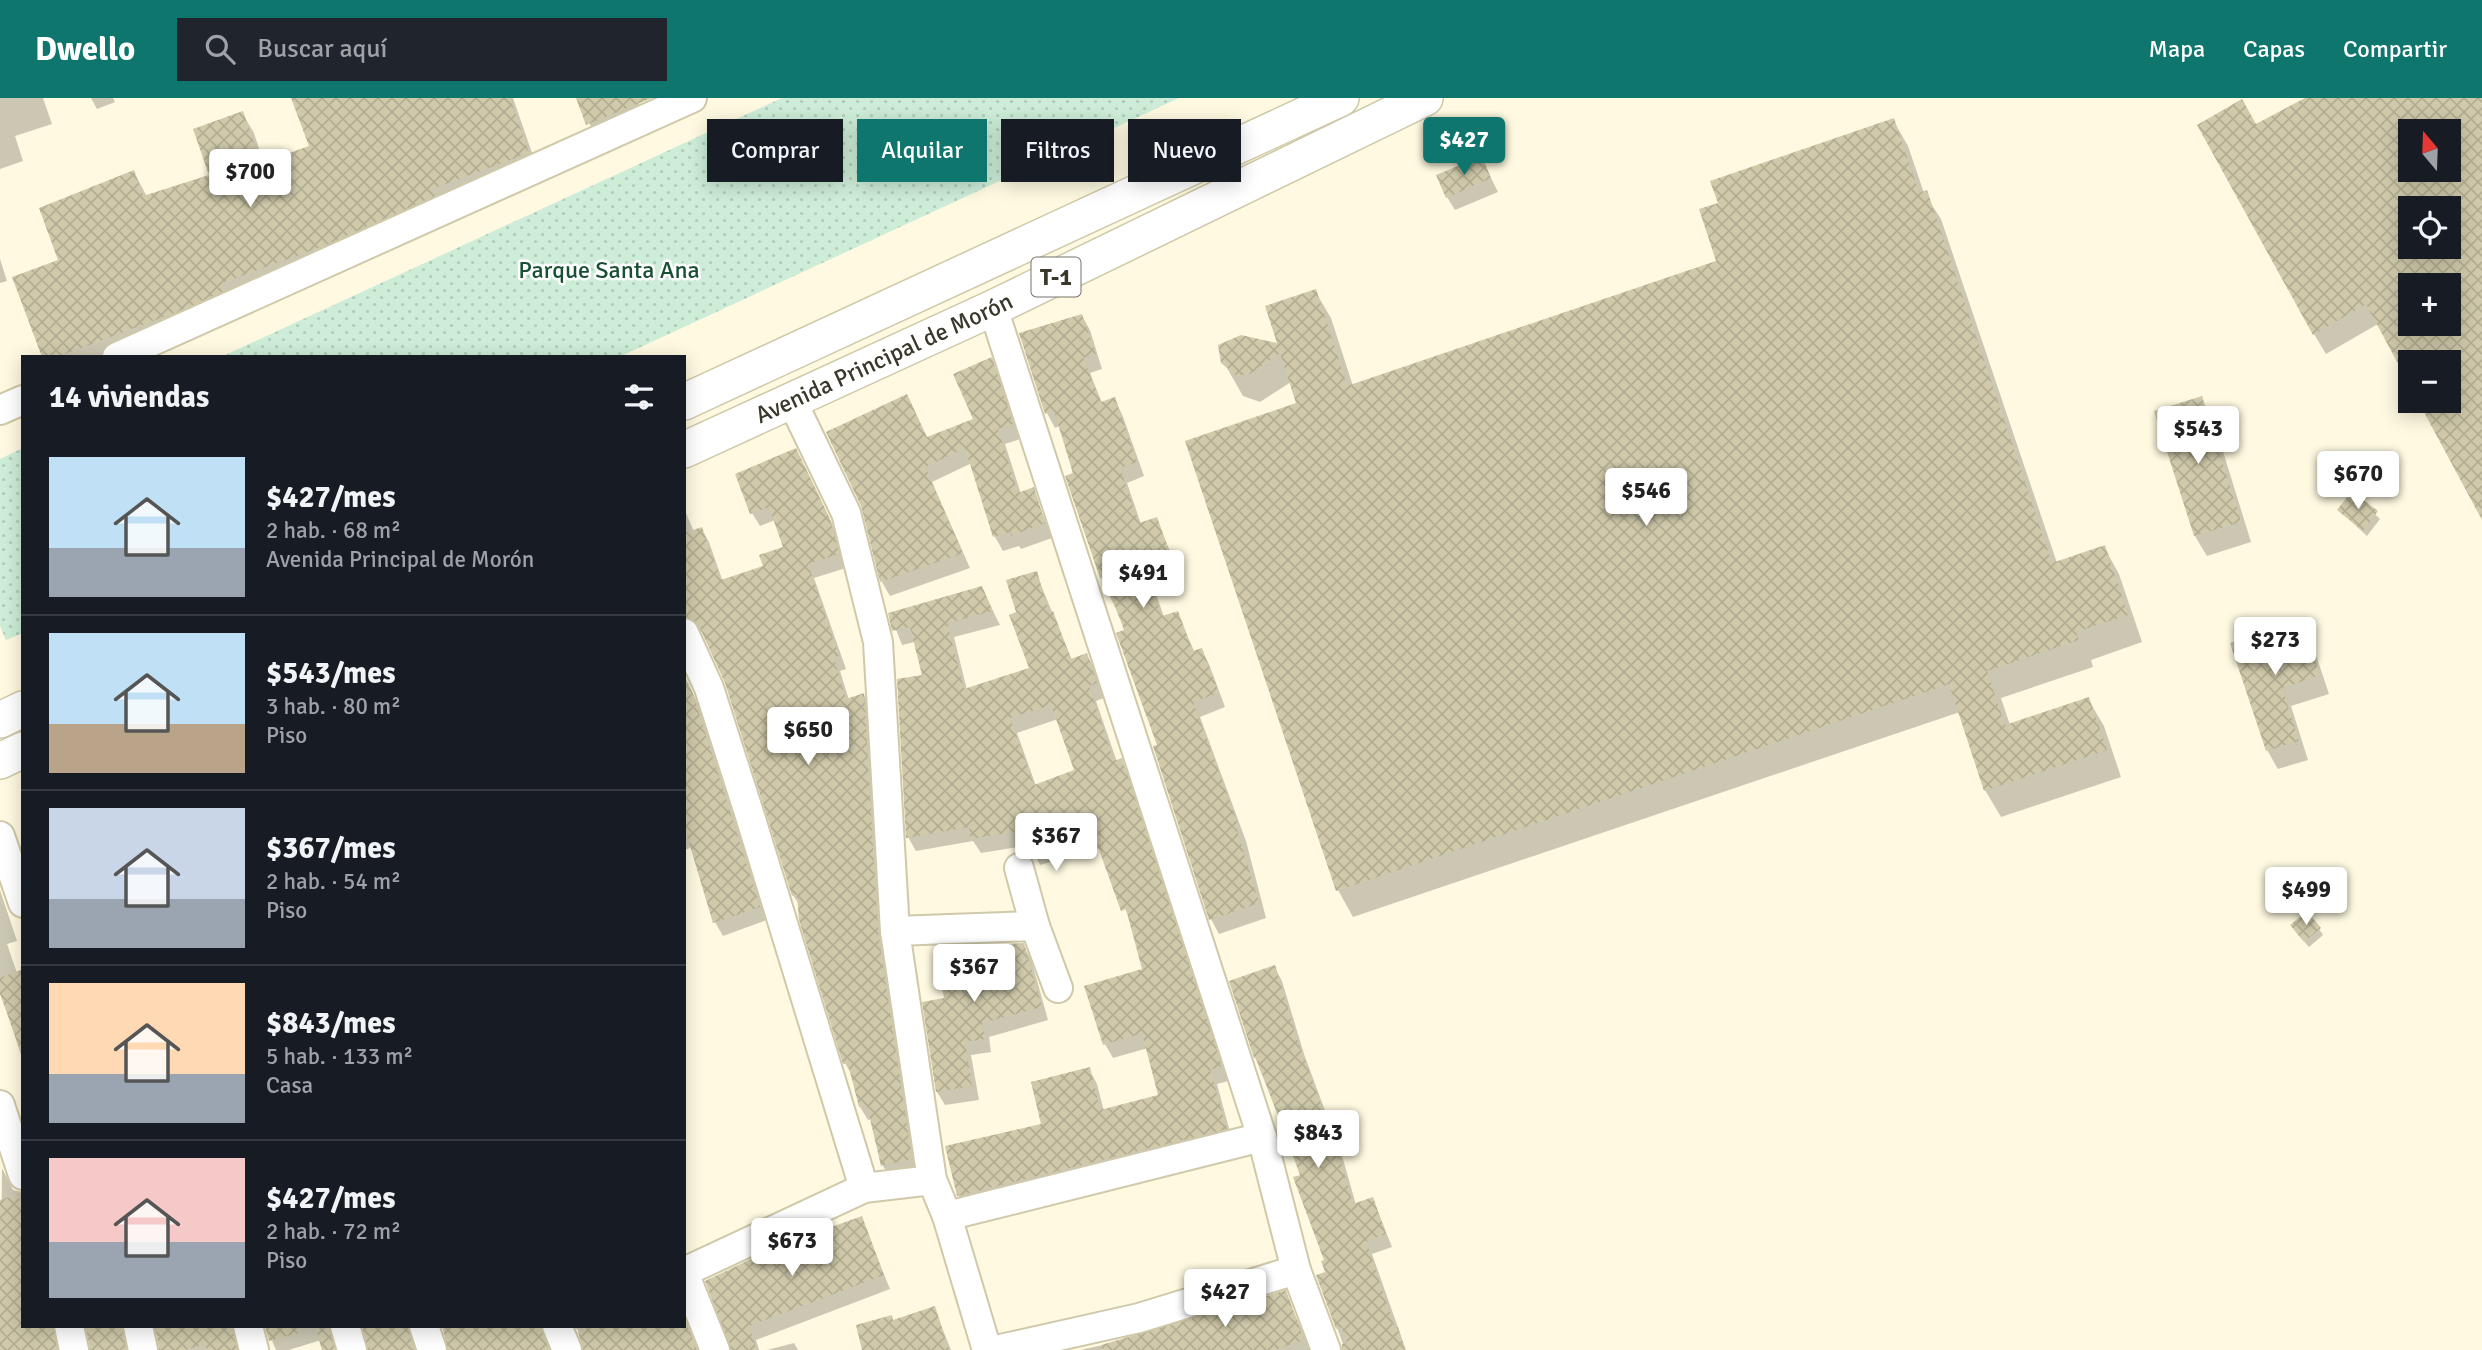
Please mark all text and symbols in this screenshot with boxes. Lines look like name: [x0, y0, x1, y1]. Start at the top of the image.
search box: [177, 18, 667, 81]
text: Dwello: [35, 29, 135, 70]
icon: search: [201, 30, 239, 68]
text: Buscar aquí: [257, 33, 387, 65]
text: Mapa: [2149, 34, 2205, 64]
text: Capas: [2243, 34, 2305, 64]
text: Compartir: [2343, 34, 2447, 64]
pin: $427: [1423, 118, 1505, 177]
chip: Comprar: [707, 119, 843, 182]
chip: Alquilar: [857, 119, 987, 182]
chip: Filtros: [1001, 119, 1114, 182]
chip: Nuevo: [1128, 119, 1241, 182]
north arrow: [2398, 119, 2460, 182]
map controls: [2398, 119, 2461, 413]
text: $427: [1439, 125, 1489, 154]
pin: $700: [209, 150, 291, 209]
text: $700: [225, 157, 275, 186]
button: locate: [2398, 196, 2461, 259]
park label: Parque Santa Ana: [518, 255, 700, 285]
road number: T-1: [1032, 258, 1080, 296]
button: +: [2398, 273, 2461, 336]
street label: Avenida Principal de Morón: [750, 286, 1017, 430]
button: −: [2398, 350, 2461, 413]
icon: filters: [620, 378, 658, 416]
text: 14 viviendas: [49, 379, 209, 416]
pin: $543: [2157, 406, 2239, 466]
text: $543: [2173, 414, 2223, 443]
pin: $670: [2317, 452, 2399, 511]
text: $670: [2333, 459, 2383, 488]
pin: $546: [1605, 468, 1687, 528]
text: $546: [1621, 476, 1671, 505]
text: $427/mes: [266, 479, 395, 516]
icon: home: [105, 485, 189, 569]
text: 2 hab. · 68 m²: [266, 516, 401, 545]
text: Avenida Principal de Morón: [266, 545, 534, 574]
pin: $491: [1102, 550, 1184, 610]
text: $491: [1118, 558, 1168, 587]
pin: $273: [2234, 618, 2316, 677]
text: $273: [2250, 625, 2300, 654]
text: $543/mes: [266, 655, 395, 692]
icon: home: [105, 661, 189, 745]
text: 3 hab. · 80 m²: [266, 692, 401, 721]
pin: $650: [767, 708, 849, 767]
text: $650: [783, 715, 833, 744]
text: Piso: [266, 721, 307, 750]
pin: $367: [1015, 814, 1097, 873]
text: $367: [1031, 821, 1081, 850]
text: $367/mes: [266, 830, 395, 867]
icon: home: [105, 836, 189, 920]
text: 2 hab. · 54 m²: [266, 867, 401, 896]
pin: $499: [2265, 868, 2347, 927]
text: $499: [2281, 875, 2331, 904]
text: Piso: [266, 896, 307, 925]
pin: $367: [933, 944, 1015, 1004]
text: $367: [949, 952, 999, 981]
text: $843/mes: [266, 1005, 395, 1042]
icon: home: [105, 1011, 189, 1095]
text: 5 hab. · 133 m²: [266, 1042, 413, 1071]
text: Casa: [266, 1071, 313, 1100]
pin: $843: [1277, 1110, 1359, 1170]
text: $843: [1293, 1118, 1343, 1147]
text: $427/mes: [266, 1180, 395, 1217]
icon: home: [105, 1186, 189, 1270]
text: 2 hab. · 72 m²: [266, 1217, 401, 1246]
pin: $673: [751, 1218, 833, 1278]
text: $673: [767, 1226, 817, 1255]
text: Piso: [266, 1246, 307, 1275]
pin: $427: [1184, 1270, 1266, 1329]
text: $427: [1200, 1277, 1250, 1306]

